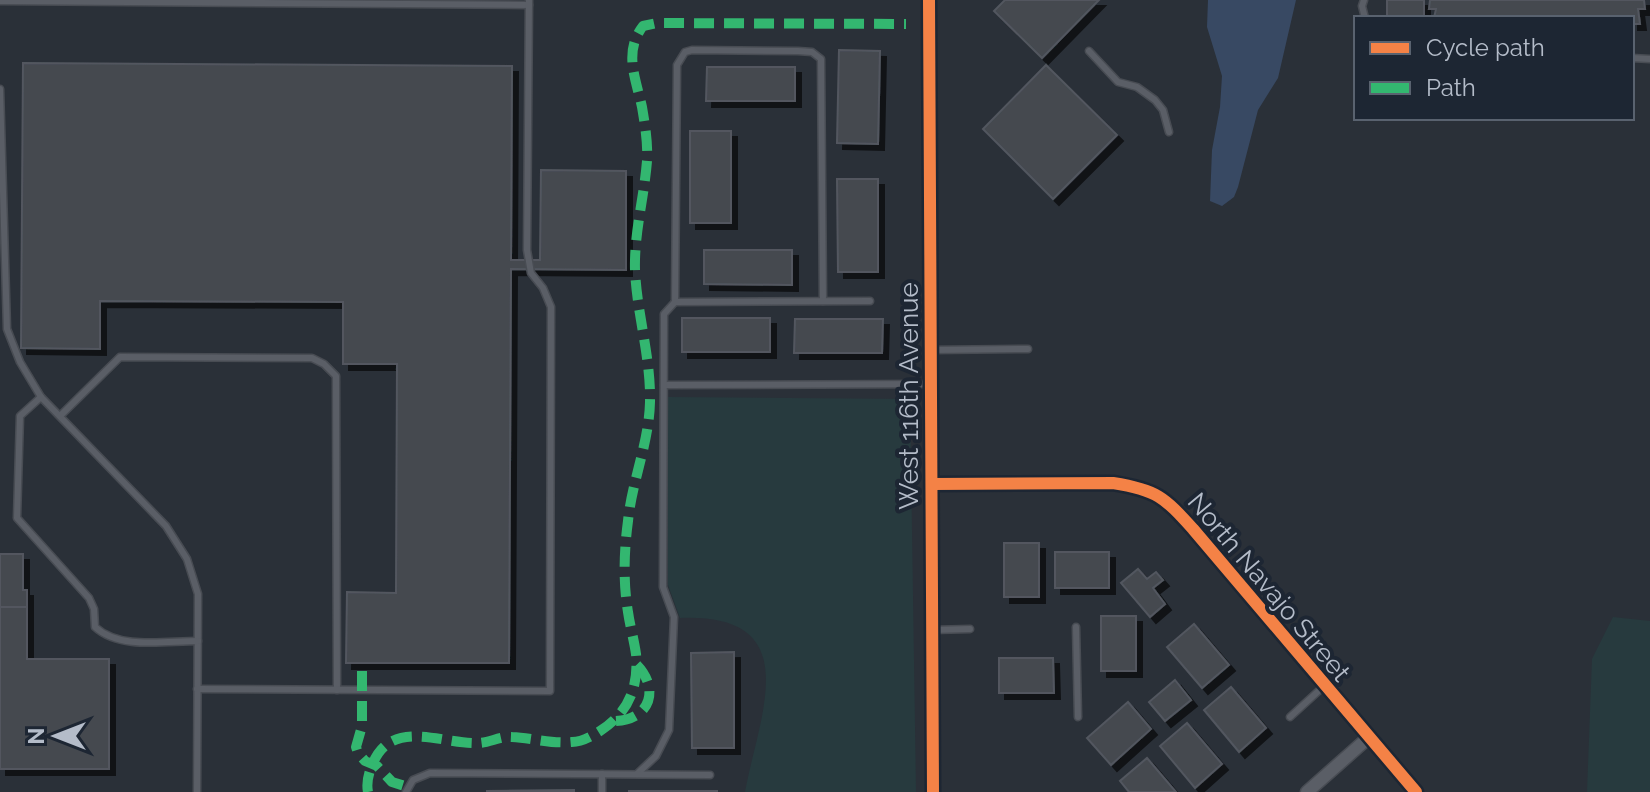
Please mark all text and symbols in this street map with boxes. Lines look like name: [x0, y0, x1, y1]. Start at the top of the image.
legend: [1354, 16, 1634, 120]
text: Cycle path: [1426, 33, 1545, 62]
text: Path: [1426, 73, 1476, 102]
street label: West 116th Avenue: [894, 282, 924, 510]
street label: North Navajo Street: [1182, 487, 1357, 687]
north arrow: [16, 696, 96, 776]
text: N: [23, 728, 49, 744]

